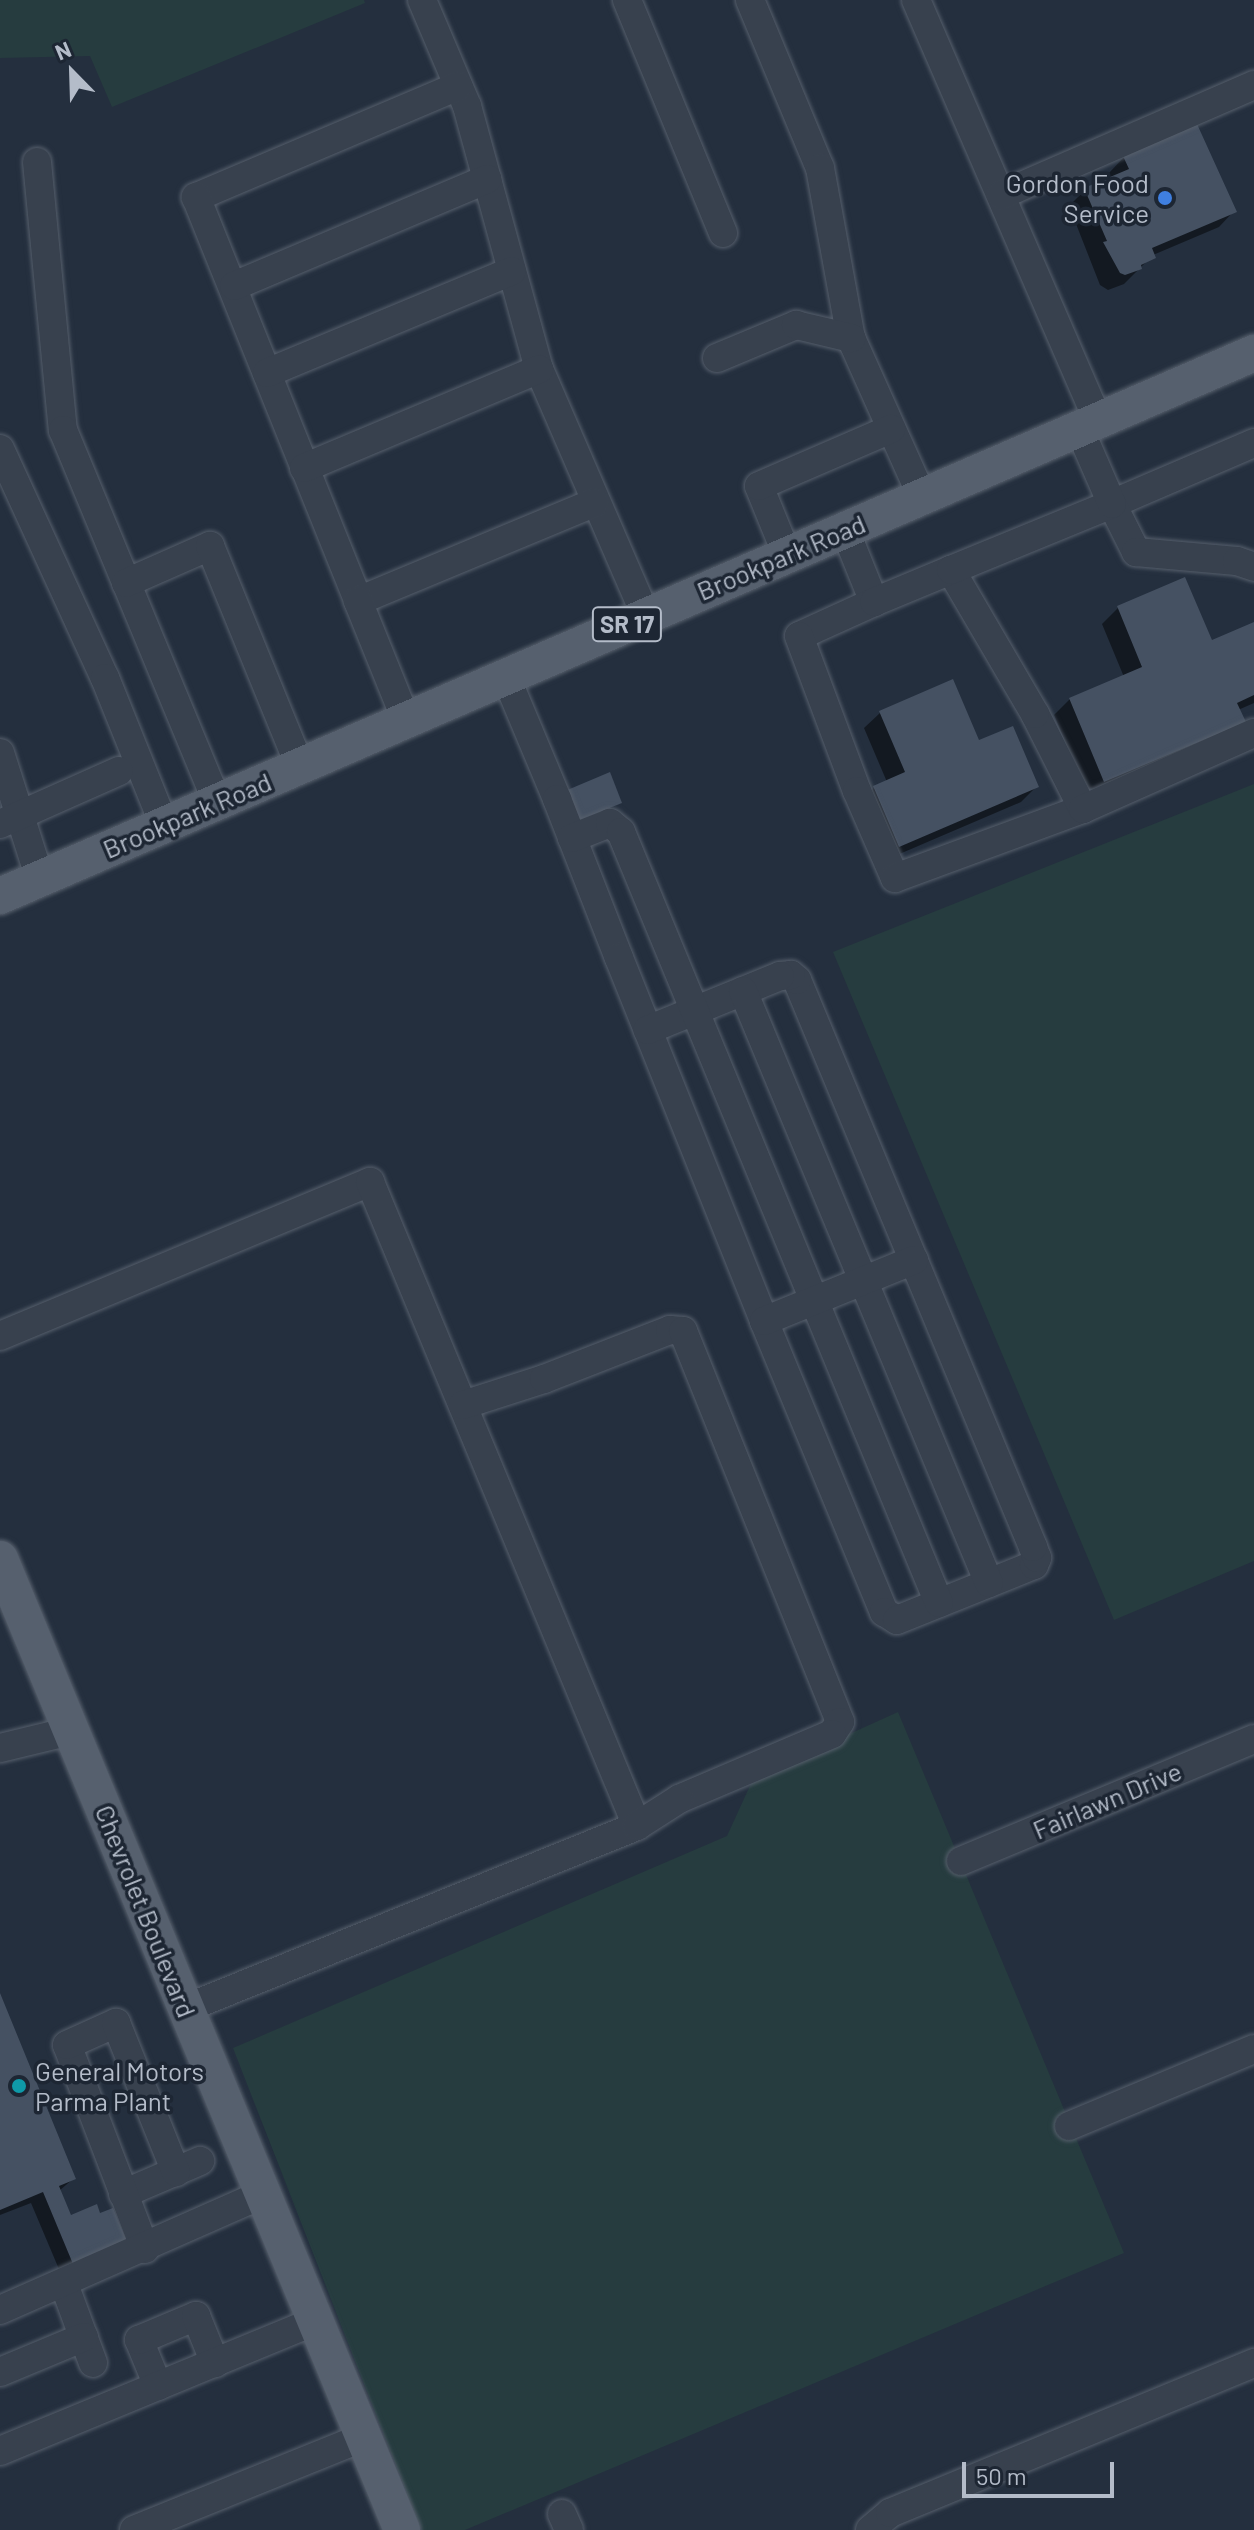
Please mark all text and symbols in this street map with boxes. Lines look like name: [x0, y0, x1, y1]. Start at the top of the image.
north arrow: [32, 32, 112, 112]
text: N: [51, 35, 74, 65]
place label: Gordon Food Service: [1006, 167, 1149, 228]
marker: Gordon Food Service: [1156, 189, 1174, 207]
street label: Brookpark Road: [692, 508, 870, 606]
road number: SR 17: [591, 604, 663, 644]
street label: Brookpark Road: [98, 766, 276, 864]
street label: Fairlawn Drive: [1028, 1755, 1186, 1845]
street label: Chevrolet Boulevard: [89, 1800, 203, 2022]
place label: General Motors Parma Plant: [35, 2055, 204, 2116]
marker: General Motors Parma Plant: [10, 2077, 28, 2095]
scale bar: [966, 2446, 1118, 2496]
text: 50 m: [976, 2461, 1027, 2490]

